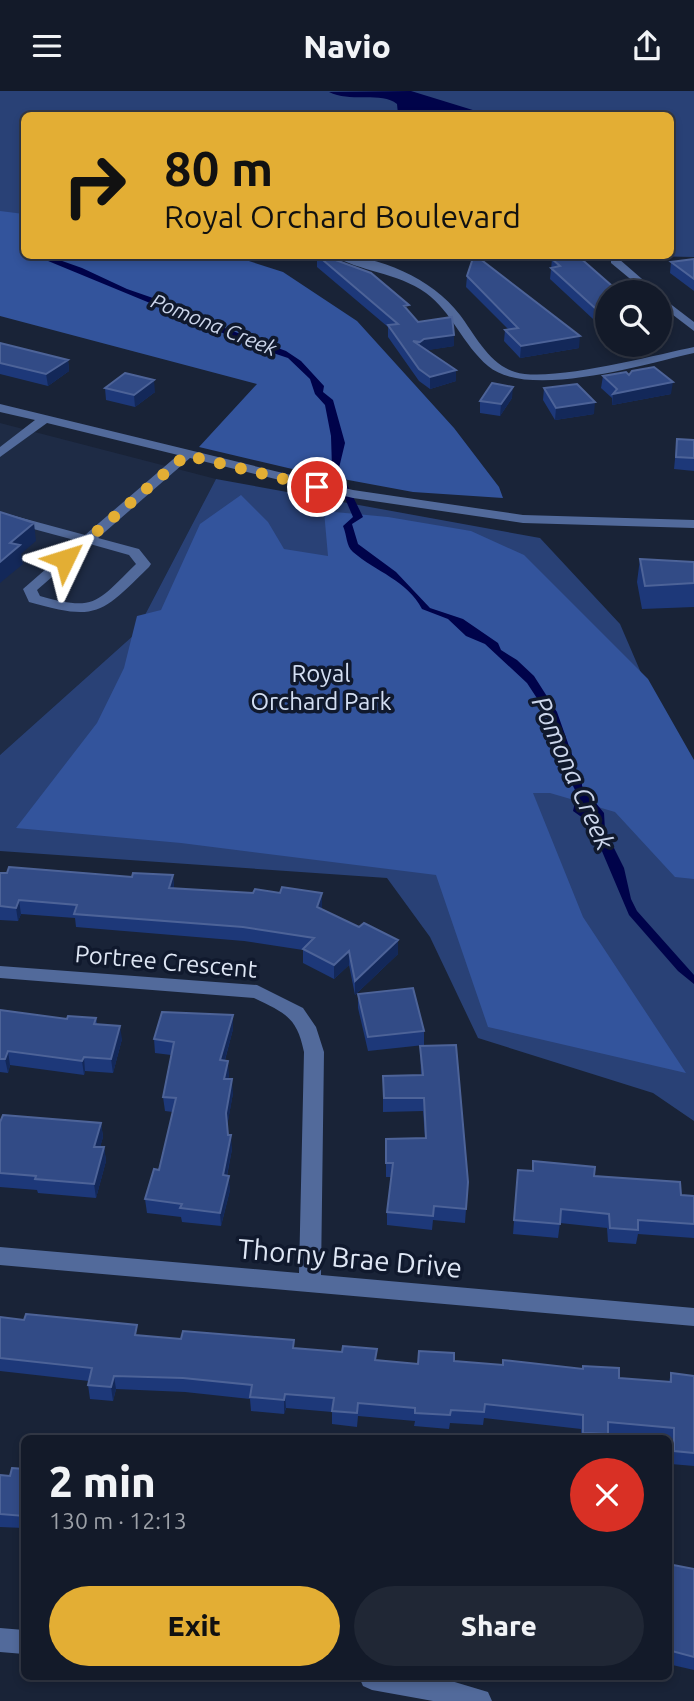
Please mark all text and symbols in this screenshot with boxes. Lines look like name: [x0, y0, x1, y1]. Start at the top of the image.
icon: menu: [28, 27, 66, 65]
icon: share: [628, 27, 666, 65]
text: Navio: [303, 28, 391, 64]
icon: right: [49, 140, 140, 231]
text: 80 m: [164, 140, 273, 195]
text: Royal Orchard Boulevard: [164, 198, 521, 234]
map controls: [595, 280, 672, 357]
button: search: [595, 280, 672, 357]
water label: Pomona Creek: [148, 288, 281, 360]
pin: [287, 457, 347, 517]
icon: arrive: [298, 468, 336, 506]
position arrow: [28, 522, 102, 596]
park label: Royal Orchard Park: [250, 660, 392, 715]
water label: Pomona Creek: [527, 691, 621, 855]
street label: Portree Crescent: [74, 940, 259, 983]
street label: Thorny Brae Drive: [237, 1232, 463, 1283]
text: 2 min: [49, 1458, 156, 1505]
button: close: [570, 1458, 644, 1532]
text: 130 m · 12:13: [49, 1508, 187, 1533]
button: Exit: [49, 1586, 340, 1666]
button: Share: [354, 1586, 644, 1666]

